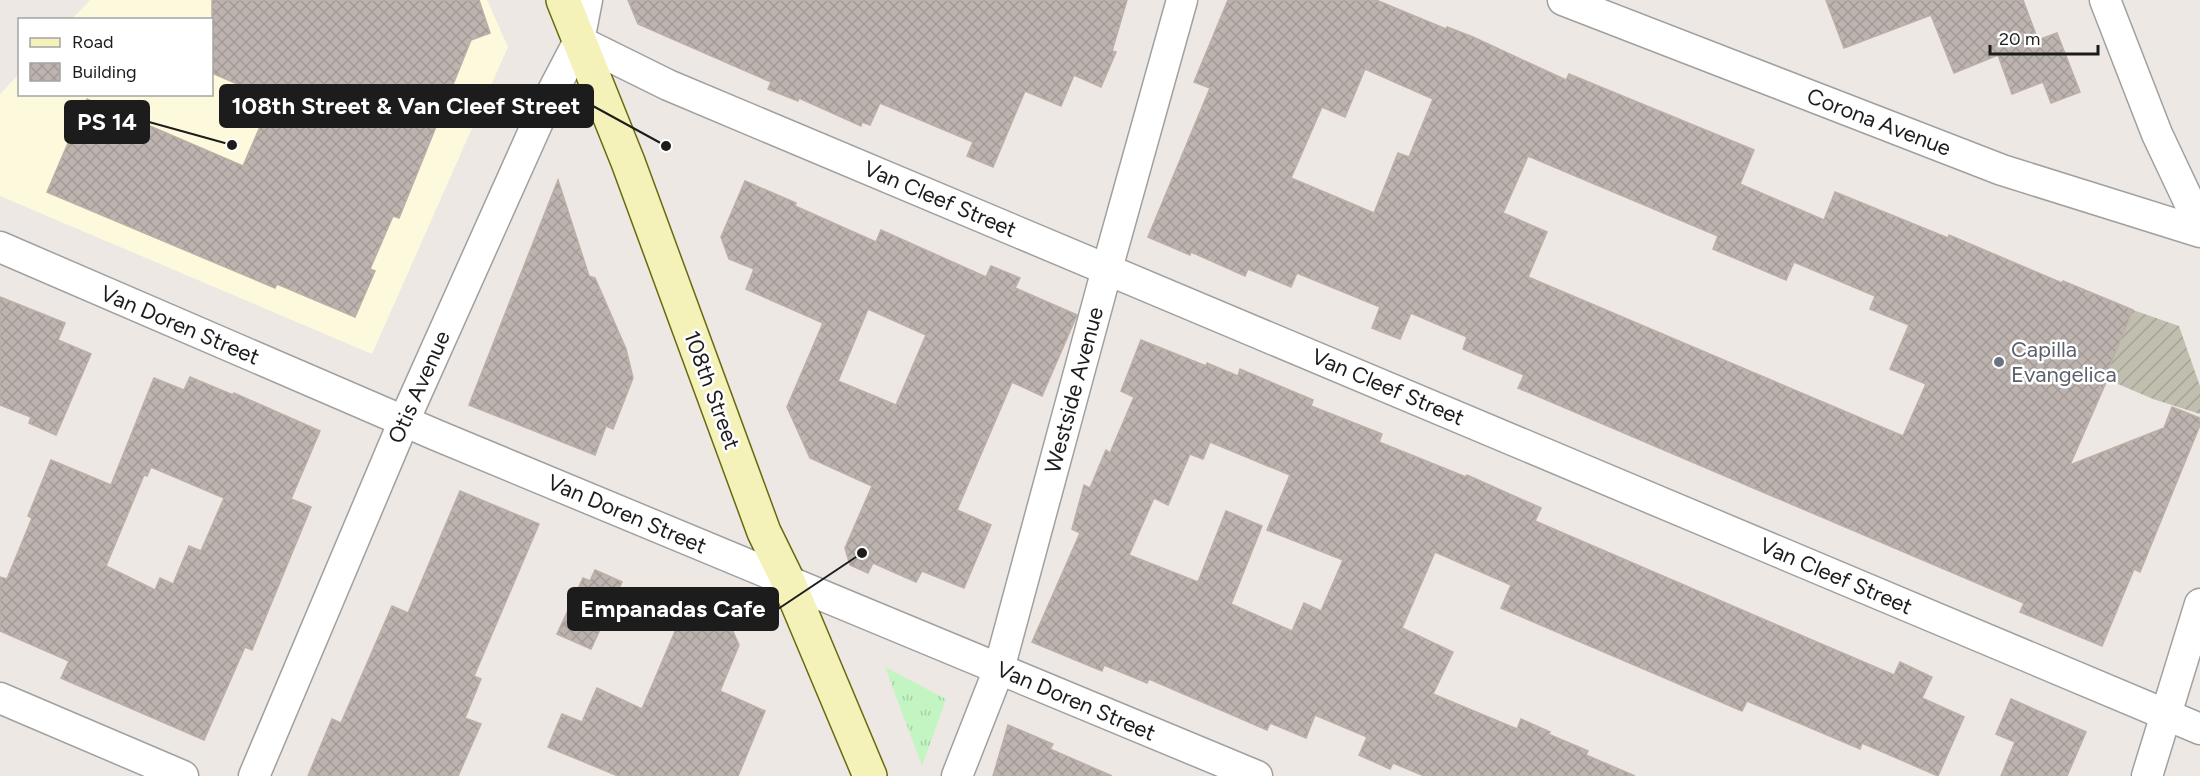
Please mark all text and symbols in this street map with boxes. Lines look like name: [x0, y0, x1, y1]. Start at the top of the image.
legend: [18, 18, 213, 96]
scale bar: [1990, 18, 2098, 56]
text: 20 m: [1999, 28, 2040, 50]
text: Road: [72, 31, 113, 53]
text: Building: [72, 61, 137, 83]
street label: Corona Avenue: [1803, 82, 1955, 162]
callout: 108th Street & Van Cleef Street: [220, 85, 593, 127]
text: 108th Street & Van Cleef Street: [231, 91, 581, 120]
callout: PS 14: [65, 101, 149, 143]
text: PS 14: [77, 107, 137, 136]
street label: Van Cleef Street: [860, 155, 1020, 243]
street label: Van Doren Street: [97, 279, 263, 371]
street label: Westside Avenue: [1039, 304, 1109, 476]
street label: Otis Avenue: [382, 326, 456, 448]
street label: 108th Street: [678, 327, 746, 453]
place label: Capilla Evangelica: [2011, 336, 2117, 388]
street label: Van Cleef Street: [1308, 343, 1468, 431]
marker: Capilla Evangelica: [1992, 355, 2006, 369]
street label: Van Doren Street: [544, 468, 710, 560]
street label: Van Cleef Street: [1756, 532, 1916, 620]
callout: Empanadas Cafe: [568, 588, 778, 630]
text: Empanadas Cafe: [580, 594, 766, 623]
street label: Van Doren Street: [993, 655, 1159, 747]

